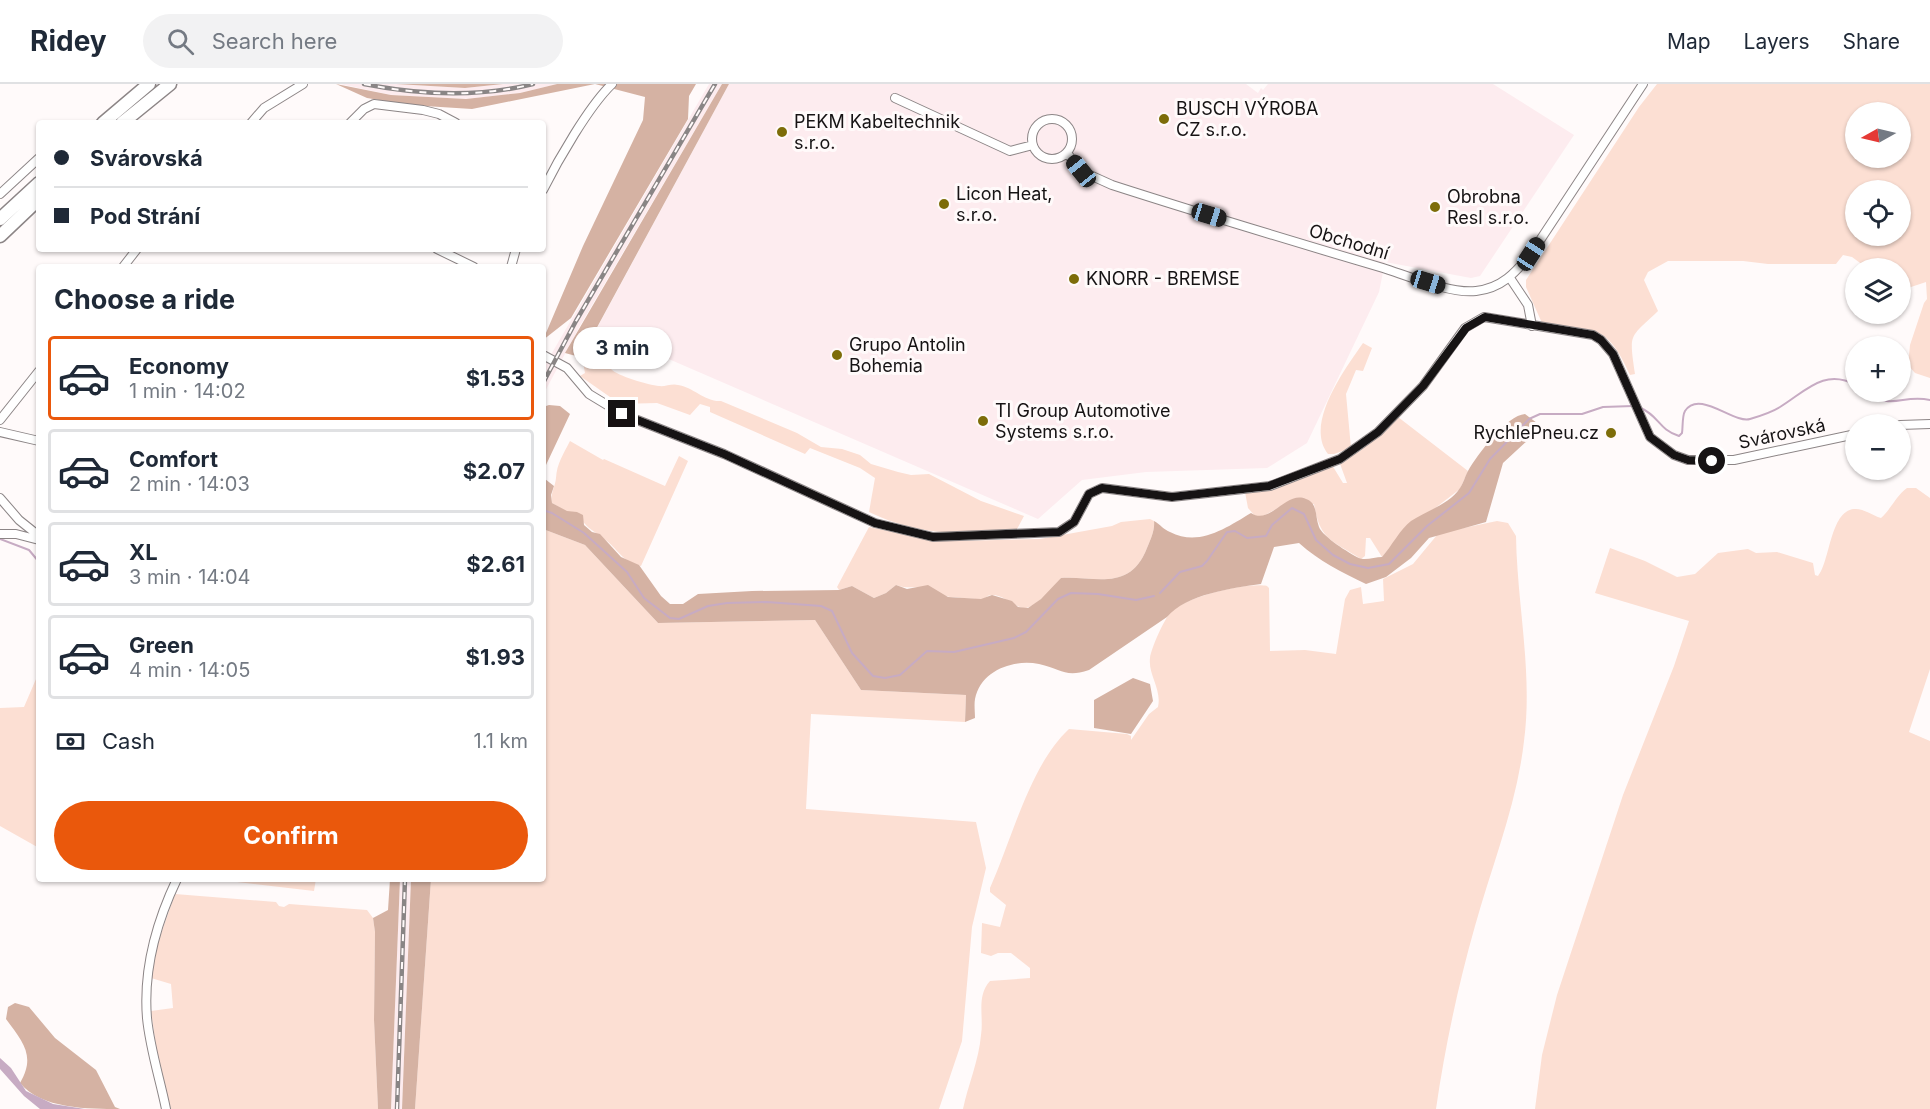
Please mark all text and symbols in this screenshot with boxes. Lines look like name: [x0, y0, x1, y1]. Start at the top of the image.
search box: [143, 14, 563, 68]
text: Ridey: [30, 24, 107, 58]
icon: search: [164, 25, 197, 58]
text: Search here: [212, 28, 337, 54]
text: Map: [1667, 29, 1711, 54]
text: Layers: [1744, 29, 1810, 54]
text: Share: [1843, 29, 1900, 54]
place label: BUSCH VÝROBA CZ s.r.o.: [1176, 97, 1319, 140]
north arrow: [1845, 102, 1911, 168]
map controls: [1845, 102, 1911, 480]
place label: PEKM Kabeltechnik s.r.o.: [794, 111, 960, 153]
marker: BUSCH VÝROBA CZ s.r.o.: [1157, 112, 1171, 126]
marker: PEKM Kabeltechnik s.r.o.: [775, 125, 789, 139]
text: Svárovská: [90, 145, 203, 171]
car: [1063, 151, 1099, 191]
button: locate: [1845, 180, 1911, 246]
place label: Licon Heat, s.r.o.: [956, 183, 1053, 225]
place label: Obrobna Resl s.r.o.: [1447, 186, 1529, 228]
marker: Licon Heat, s.r.o.: [937, 197, 951, 211]
marker: Obrobna Resl s.r.o.: [1428, 200, 1442, 214]
car: [1189, 201, 1229, 229]
text: Pod Strání: [90, 203, 200, 229]
street label: Obchodní: [1307, 219, 1392, 264]
car: [1514, 234, 1548, 274]
button: layers: [1845, 258, 1911, 324]
place label: KNORR - BREMSE: [1086, 268, 1240, 289]
car: [1408, 268, 1448, 296]
marker: KNORR - BREMSE: [1067, 272, 1081, 286]
text: Choose a ride: [54, 283, 235, 316]
callout: 3 min: [572, 327, 672, 369]
place label: Grupo Antolin Bohemia: [849, 334, 966, 376]
text: 3 min: [596, 336, 649, 360]
button: +: [1845, 336, 1911, 402]
marker: Grupo Antolin Bohemia: [830, 348, 844, 362]
icon: car: [57, 351, 111, 405]
text: Economy: [129, 353, 229, 379]
text: $1.53: [466, 365, 525, 391]
text: 1 min · 14:02: [129, 379, 246, 403]
route end: [608, 400, 635, 427]
place label: TI Group Automotive Systems s.r.o.: [995, 400, 1171, 442]
marker: TI Group Automotive Systems s.r.o.: [976, 414, 990, 428]
street label: Svárovská: [1737, 414, 1827, 453]
button: −: [1845, 414, 1911, 480]
place label: RychlePneu.cz: [1473, 422, 1599, 443]
marker: RychlePneu.cz: [1604, 426, 1618, 440]
icon: car: [57, 444, 111, 498]
text: Comfort: [129, 446, 218, 472]
route start: [1698, 447, 1725, 474]
text: $2.07: [463, 458, 525, 484]
text: 2 min · 14:03: [129, 472, 250, 496]
icon: car: [57, 537, 111, 591]
text: XL: [129, 539, 158, 565]
text: $2.61: [466, 551, 525, 577]
text: 3 min · 14:04: [129, 565, 251, 589]
icon: car: [57, 630, 111, 684]
text: Green: [129, 632, 194, 658]
text: $1.93: [466, 644, 525, 670]
text: 4 min · 14:05: [129, 658, 250, 682]
icon: cash: [54, 725, 87, 758]
text: Cash: [102, 728, 155, 754]
text: 1.1 km: [474, 729, 528, 753]
button: Confirm: [54, 801, 528, 870]

